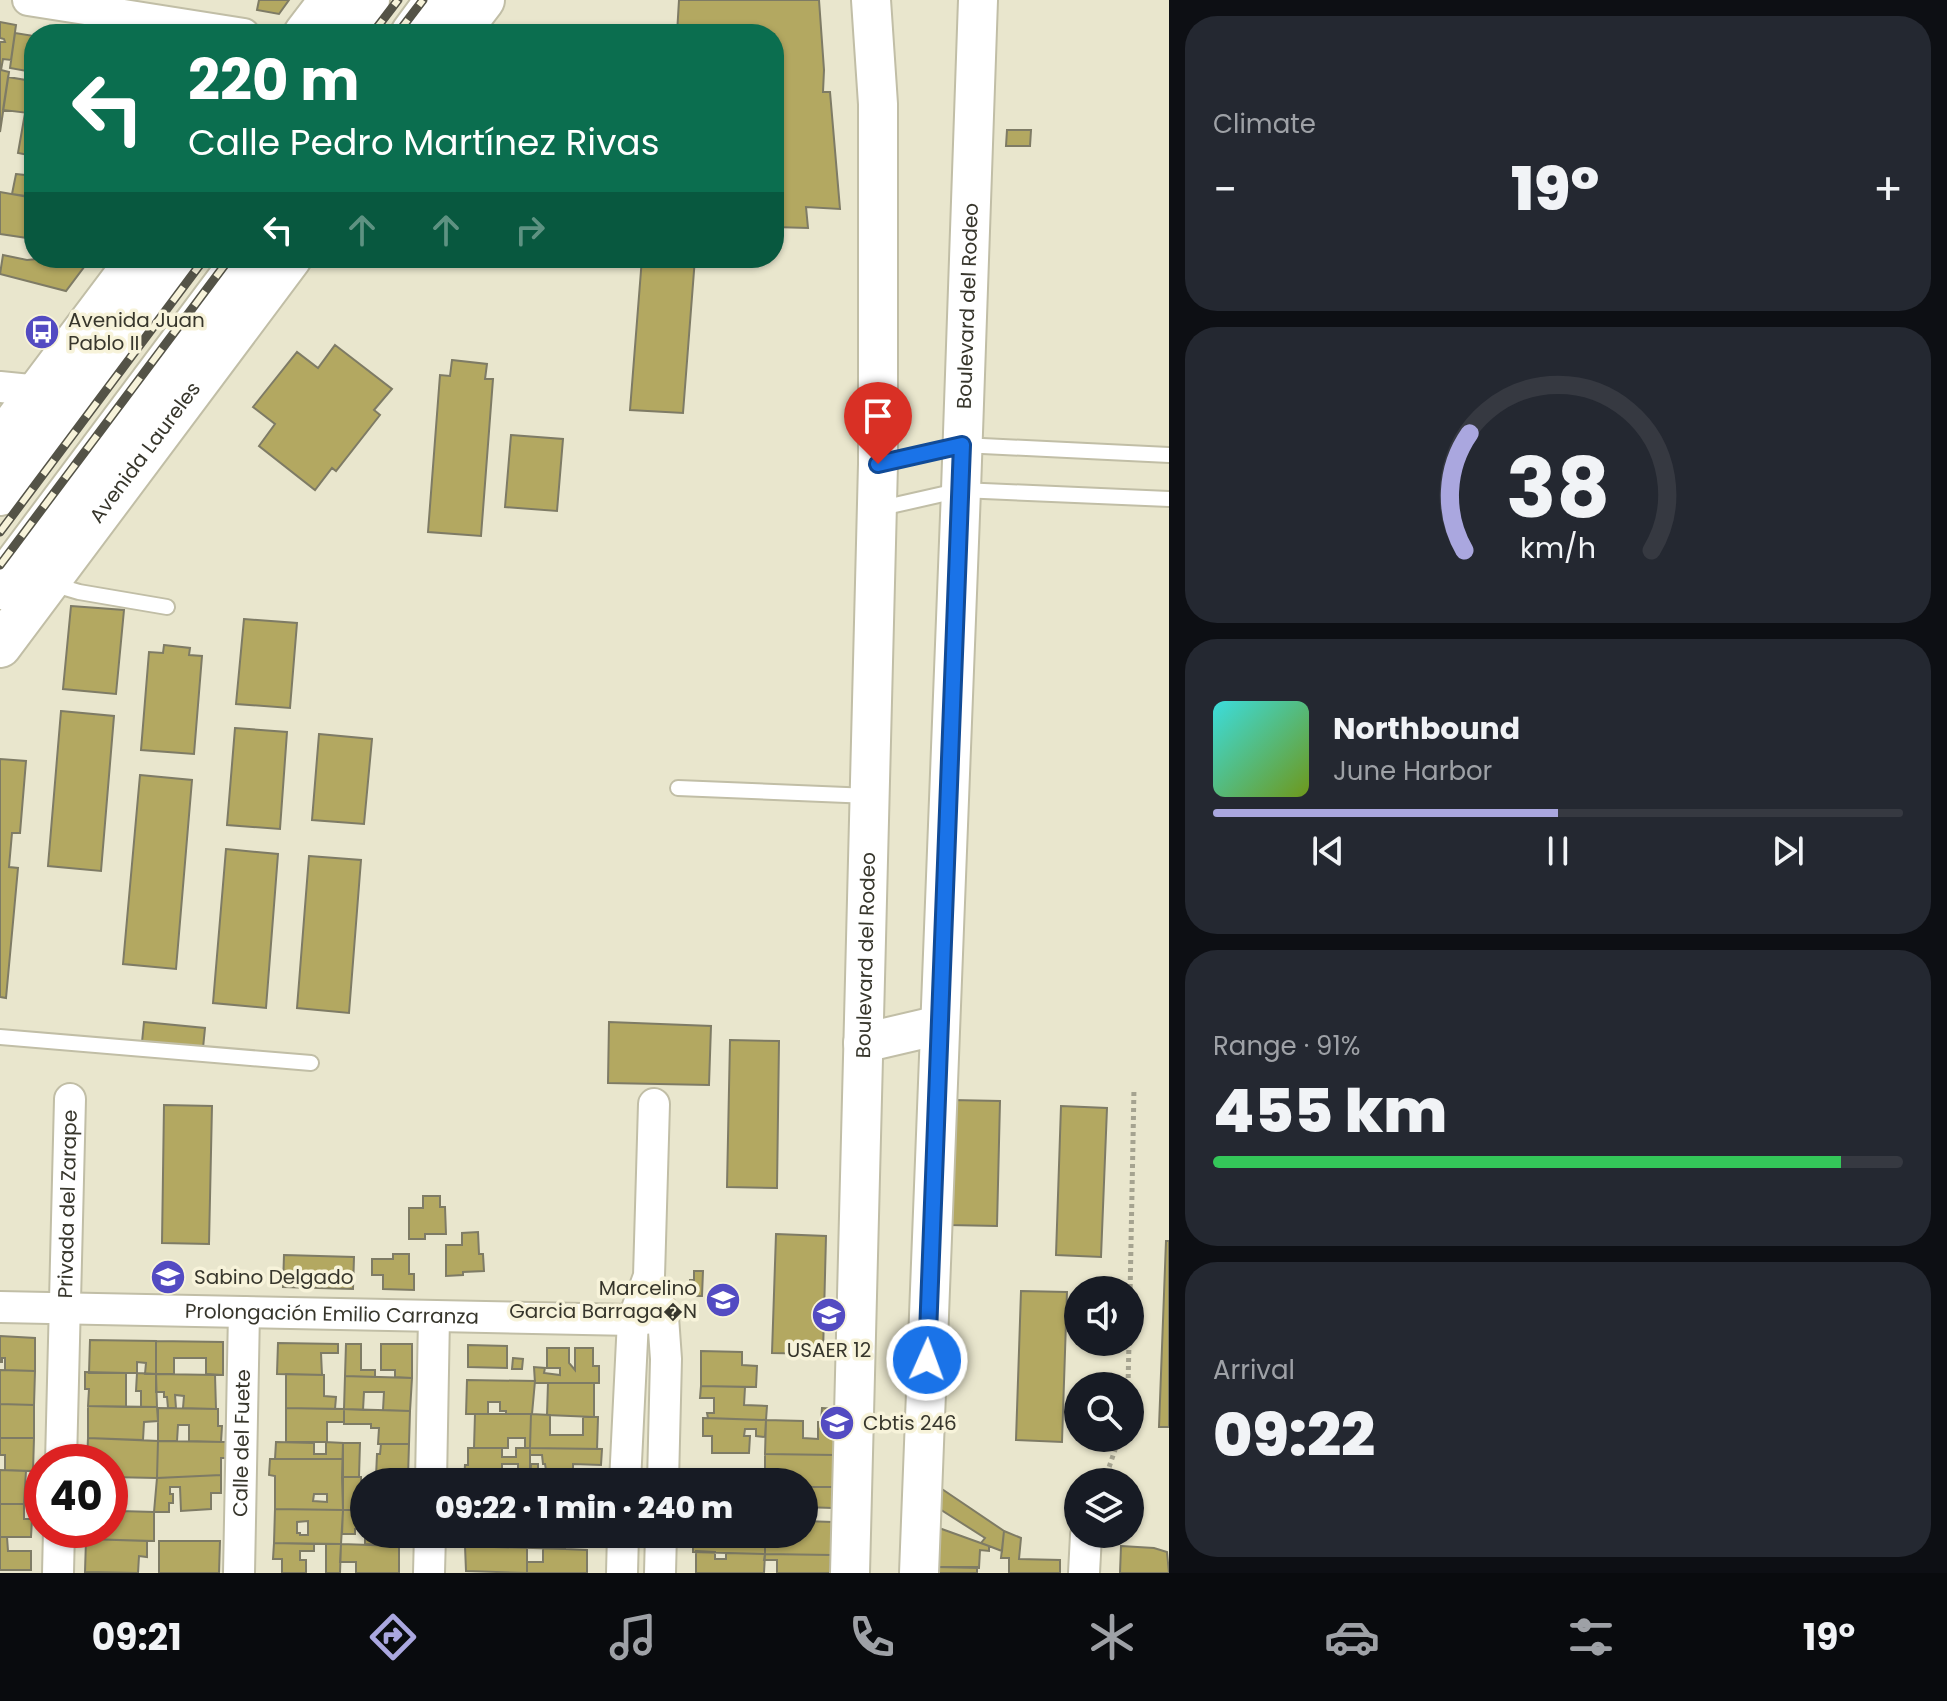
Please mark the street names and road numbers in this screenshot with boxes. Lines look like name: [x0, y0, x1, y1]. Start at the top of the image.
street label: Boulevard del Rodeo: [950, 202, 985, 409]
street label: Avenida Laureles: [83, 376, 207, 529]
street label: Boulevard del Rodeo: [849, 852, 882, 1059]
street label: Privada del Zarape: [51, 1109, 84, 1299]
street label: Prolongación Emilio Carranza: [185, 1297, 479, 1331]
street label: Calle del Fuete: [226, 1369, 257, 1517]

